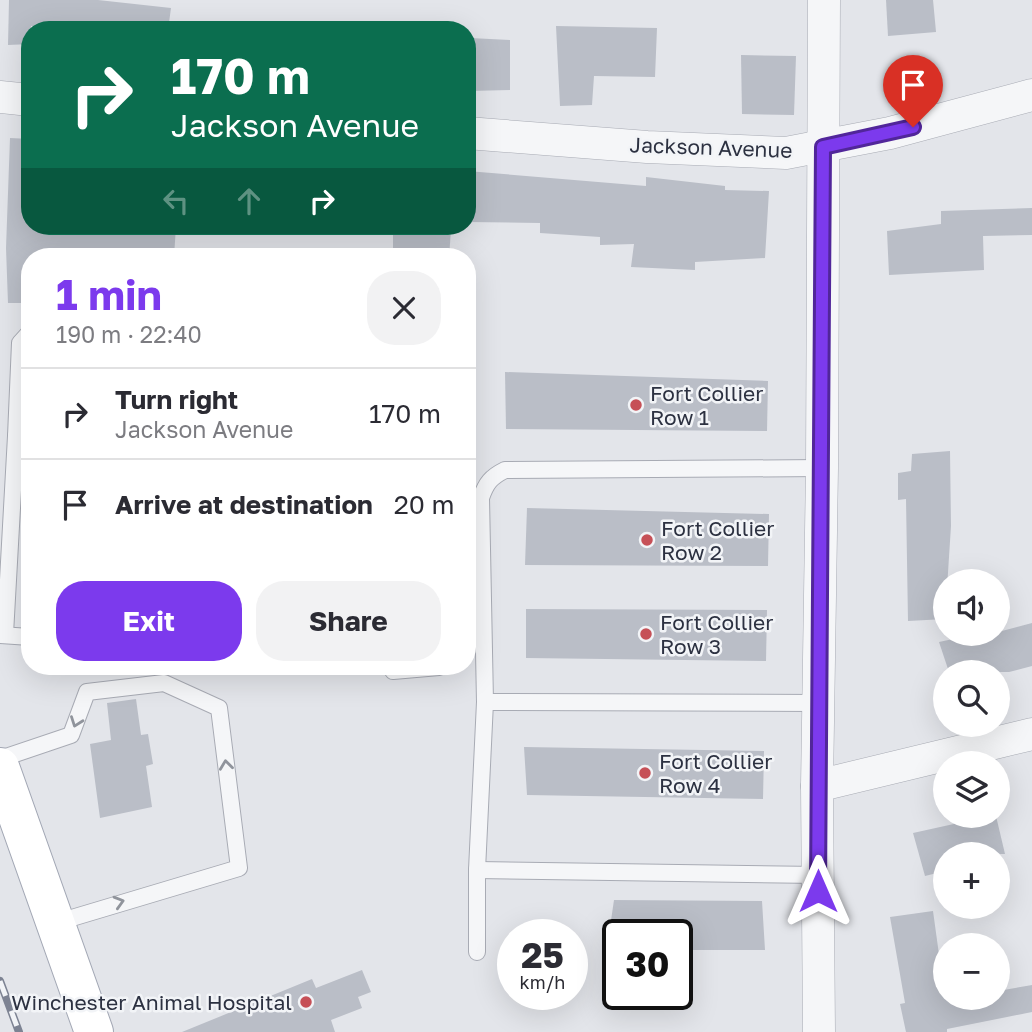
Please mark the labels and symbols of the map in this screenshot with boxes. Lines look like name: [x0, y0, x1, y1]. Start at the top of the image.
pin: [883, 55, 943, 127]
street label: Jackson Avenue: [629, 131, 793, 163]
place label: Fort Collier Row 1: [650, 380, 763, 430]
marker: Fort Collier Row 1: [628, 397, 644, 413]
place label: Fort Collier Row 2: [661, 515, 774, 565]
marker: Fort Collier Row 2: [639, 532, 655, 548]
place label: Fort Collier Row 3: [660, 609, 773, 659]
marker: Fort Collier Row 3: [638, 626, 654, 642]
one-way arrow: [70, 716, 84, 728]
place label: Fort Collier Row 4: [659, 748, 772, 798]
one-way arrow: [219, 759, 234, 771]
marker: Fort Collier Row 4: [637, 765, 653, 781]
position arrow: [781, 854, 855, 928]
one-way arrow: [113, 895, 125, 910]
speed limit sign: 30: [602, 919, 693, 1010]
place label: Winchester Animal Hospital: [11, 989, 292, 1015]
marker: Winchester Animal Hospital: [298, 994, 314, 1010]

